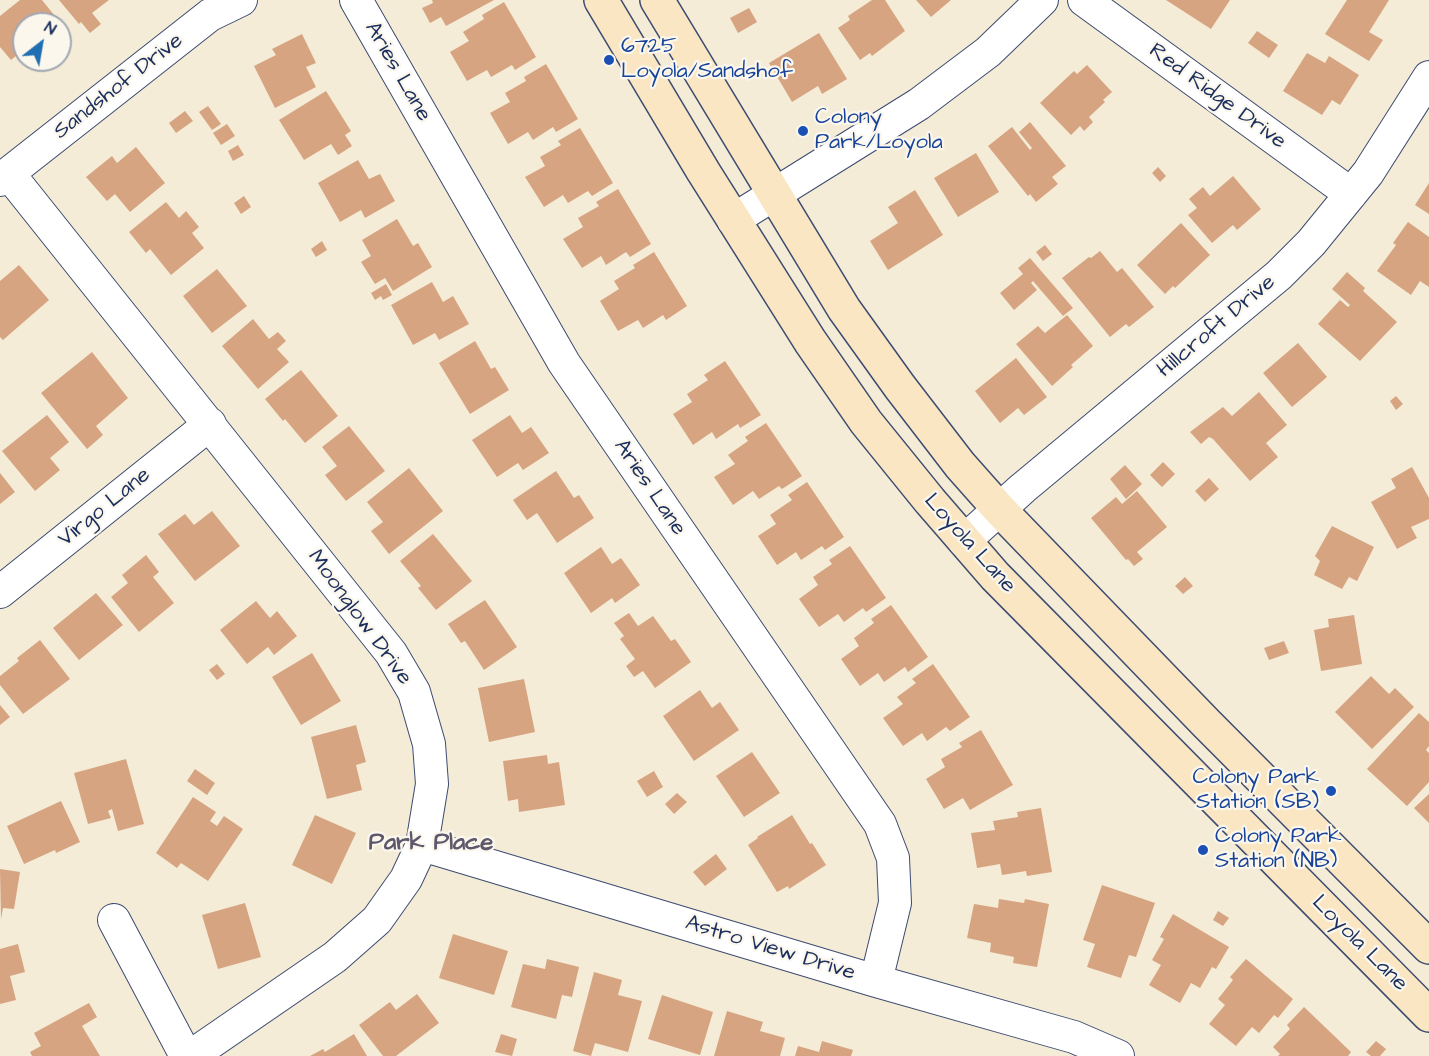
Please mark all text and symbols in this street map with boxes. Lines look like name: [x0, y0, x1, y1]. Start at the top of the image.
north arrow: [12, 12, 72, 72]
text: N: [40, 16, 60, 40]
street label: Aries Lane: [358, 17, 436, 127]
street label: Sandshof Drive: [49, 28, 189, 146]
place label: 6725 Loyola/Sandshof: [621, 34, 793, 86]
street label: Red Ridge Drive: [1143, 38, 1291, 156]
marker: 6725 Loyola/Sandshof: [602, 53, 616, 67]
place label: Colony Park/Loyola: [815, 105, 943, 156]
marker: Colony Park/Loyola: [796, 124, 810, 138]
street label: Hillcroft Drive: [1153, 270, 1281, 384]
street label: Aries Lane: [607, 435, 691, 541]
street label: Virgo Lane: [54, 463, 156, 553]
street label: Loyola Lane: [917, 489, 1021, 599]
street label: Moonglow Drive: [301, 545, 417, 691]
place label: Colony Park Station (SB): [1192, 765, 1319, 816]
marker: Colony Park Station (SB): [1324, 784, 1338, 798]
place label: Colony Park Station (NB): [1215, 824, 1342, 876]
district label: Park Place: [369, 830, 493, 858]
marker: Colony Park Station (NB): [1196, 843, 1210, 857]
street label: Loyola Lane: [1306, 891, 1412, 997]
street label: Astro View Drive: [682, 911, 858, 987]

